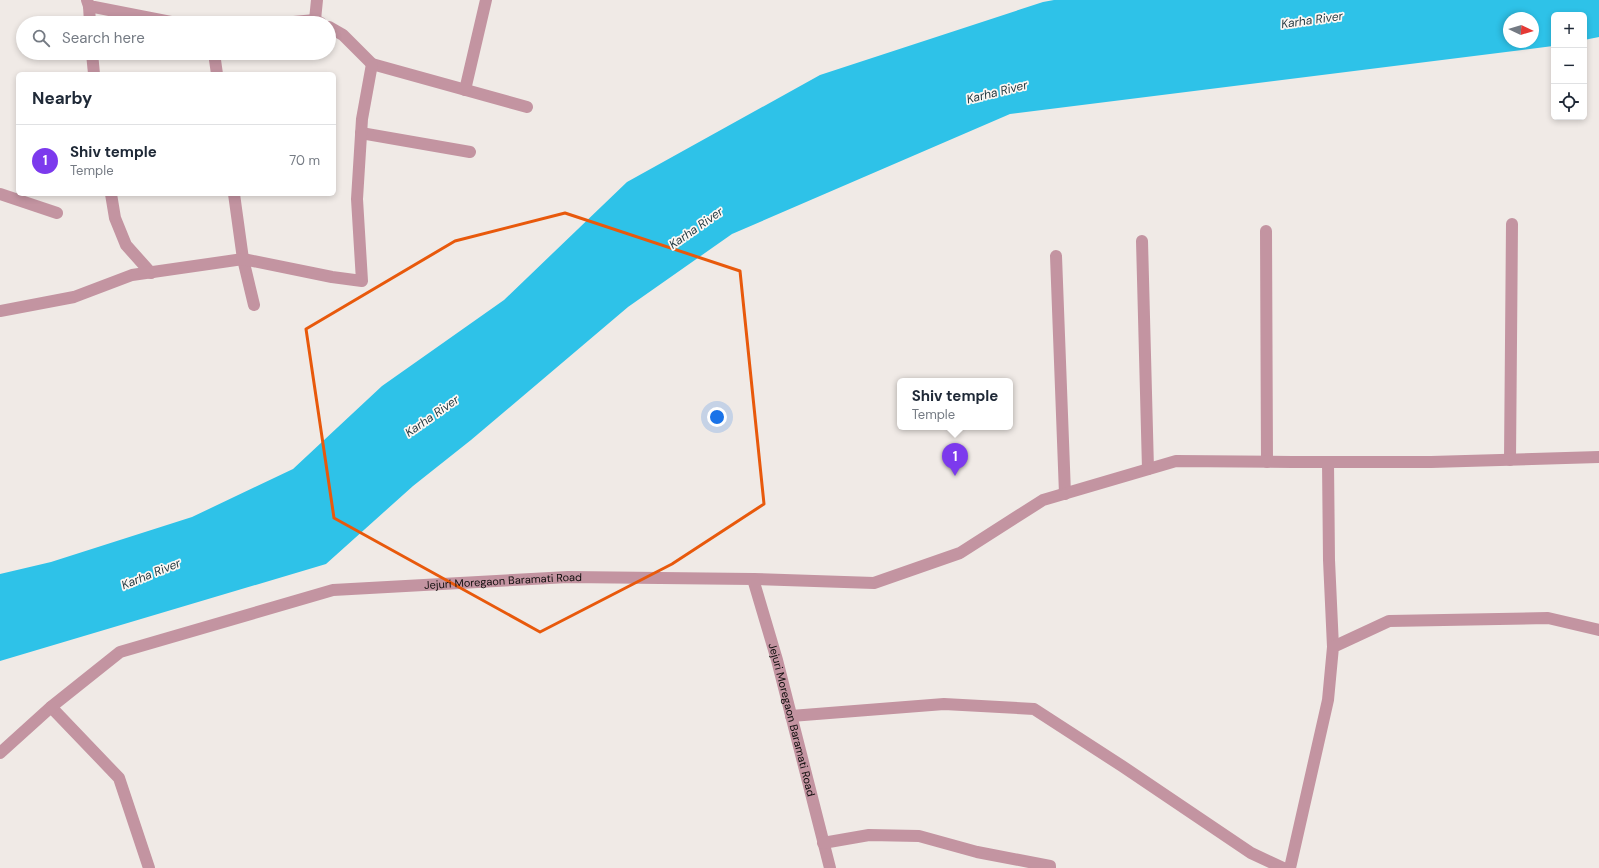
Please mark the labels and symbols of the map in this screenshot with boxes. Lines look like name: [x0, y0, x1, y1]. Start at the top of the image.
water label: Karha River: [1280, 8, 1345, 32]
north arrow: [1503, 12, 1539, 48]
water label: Karha River: [965, 77, 1030, 107]
water label: Karha River: [666, 203, 727, 252]
water label: Karha River: [402, 391, 463, 440]
your location: [707, 407, 727, 427]
pin: 1: [942, 443, 968, 476]
water label: Karha River: [119, 555, 183, 593]
street label: Jejuri Moregaon Baramati Road: [424, 570, 582, 592]
street label: Jejuri Moregaon Baramati Road: [765, 641, 818, 798]

